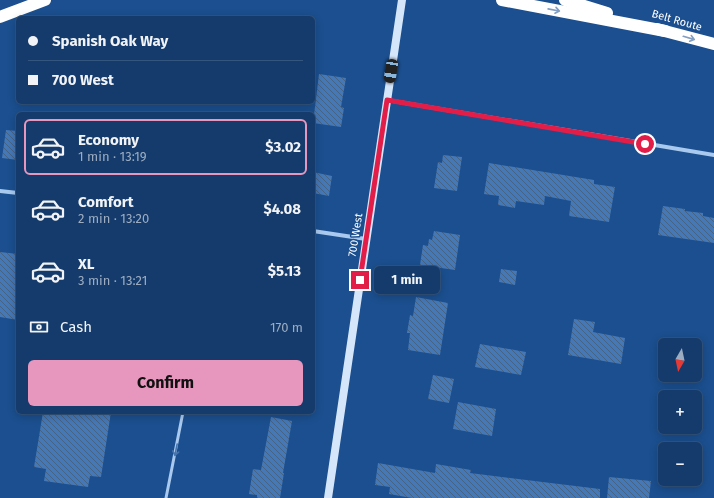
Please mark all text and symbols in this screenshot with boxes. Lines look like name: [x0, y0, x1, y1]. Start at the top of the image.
one-way arrow: [547, 6, 560, 14]
street label: Belt Route: [650, 7, 704, 34]
text: Spanish Oak Way: [52, 32, 168, 50]
one-way arrow: [683, 34, 696, 42]
car: [383, 58, 399, 84]
text: 700 West: [52, 71, 114, 89]
icon: car: [30, 129, 66, 165]
text: Economy: [78, 131, 139, 149]
route start: [636, 135, 654, 153]
text: $3.02: [265, 138, 301, 156]
text: 1 min · 13:19: [78, 149, 147, 164]
icon: car: [30, 191, 66, 227]
text: Comfort: [78, 193, 134, 211]
text: $4.08: [263, 200, 301, 218]
text: 2 min · 13:20: [78, 211, 149, 226]
street label: 700 West: [346, 212, 365, 258]
icon: car: [30, 253, 66, 289]
text: XL: [78, 255, 94, 273]
text: $5.13: [268, 262, 301, 280]
callout: 1 min: [374, 266, 440, 294]
route end: [351, 271, 369, 289]
text: 1 min: [391, 272, 423, 287]
text: 3 min · 13:21: [78, 273, 147, 288]
icon: cash: [28, 316, 50, 338]
text: Cash: [60, 318, 92, 336]
text: 170 m: [270, 320, 303, 335]
north arrow: [658, 338, 702, 382]
map controls: [658, 338, 702, 486]
button: Confirm: [28, 360, 303, 406]
button: +: [658, 390, 702, 434]
button: −: [658, 442, 702, 486]
one-way arrow: [171, 443, 179, 456]

